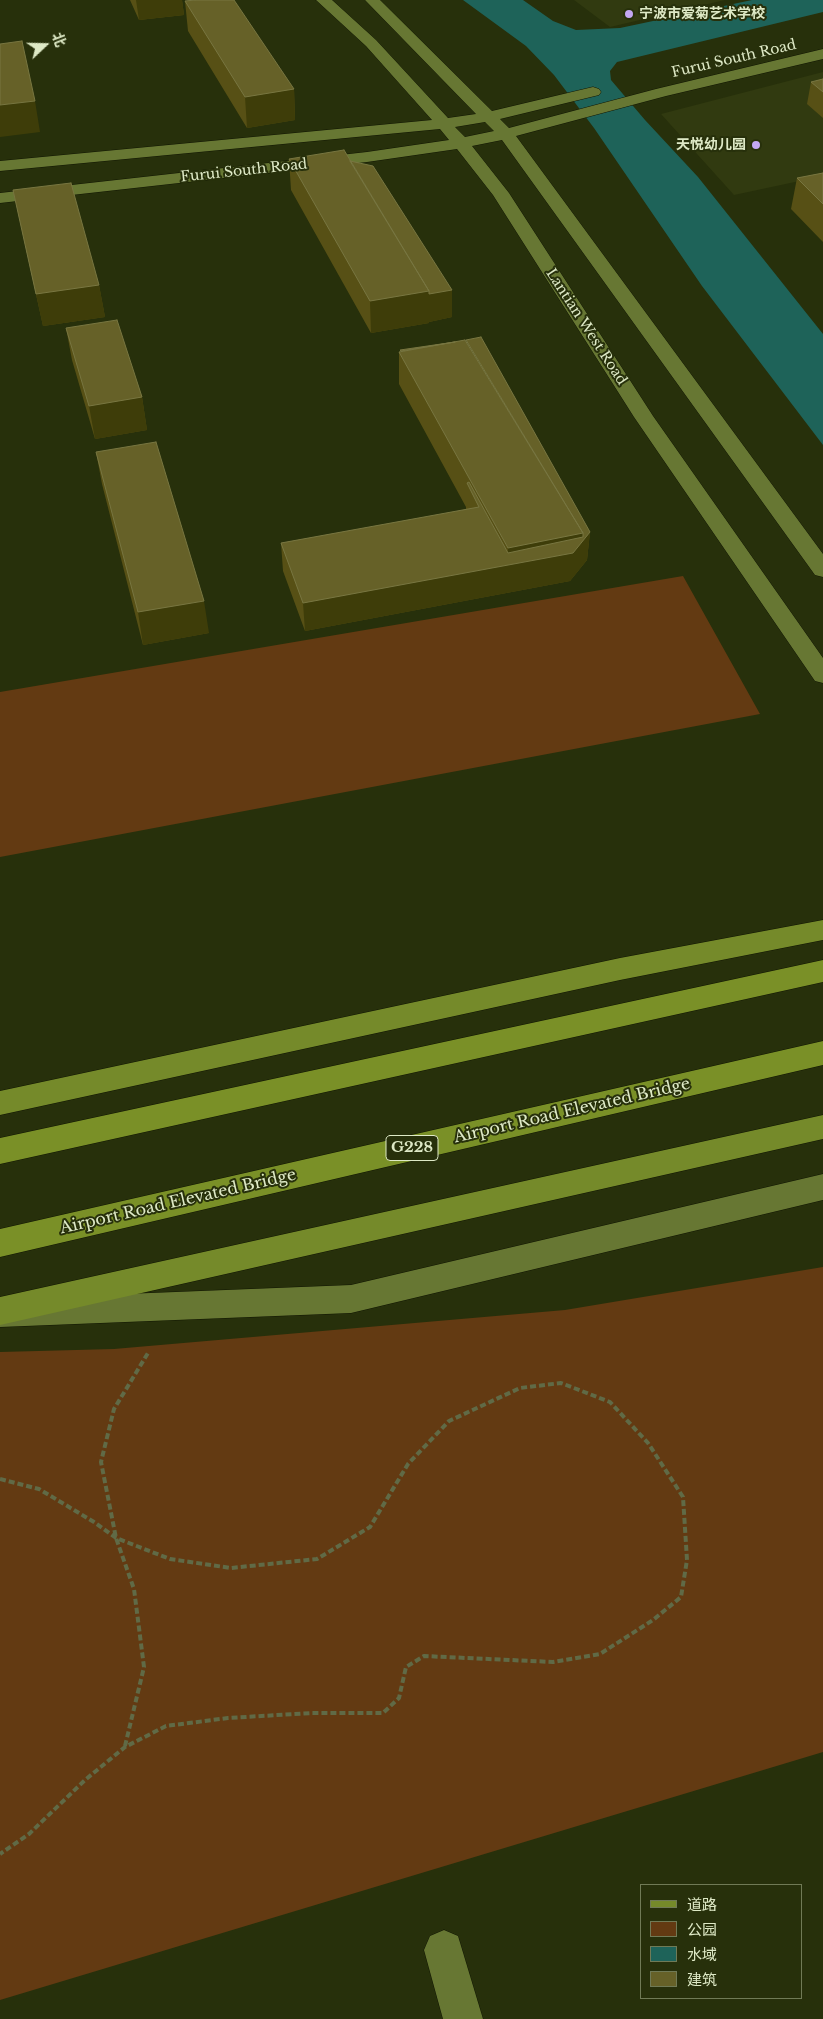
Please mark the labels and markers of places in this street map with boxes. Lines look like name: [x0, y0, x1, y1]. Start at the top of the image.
place label: 宁波市爱菊艺术学校: [639, 6, 765, 22]
marker: 宁波市爱菊艺术学校: [623, 8, 635, 20]
place label: 天悦幼儿园: [676, 137, 746, 153]
marker: 天悦幼儿园: [750, 139, 762, 151]

